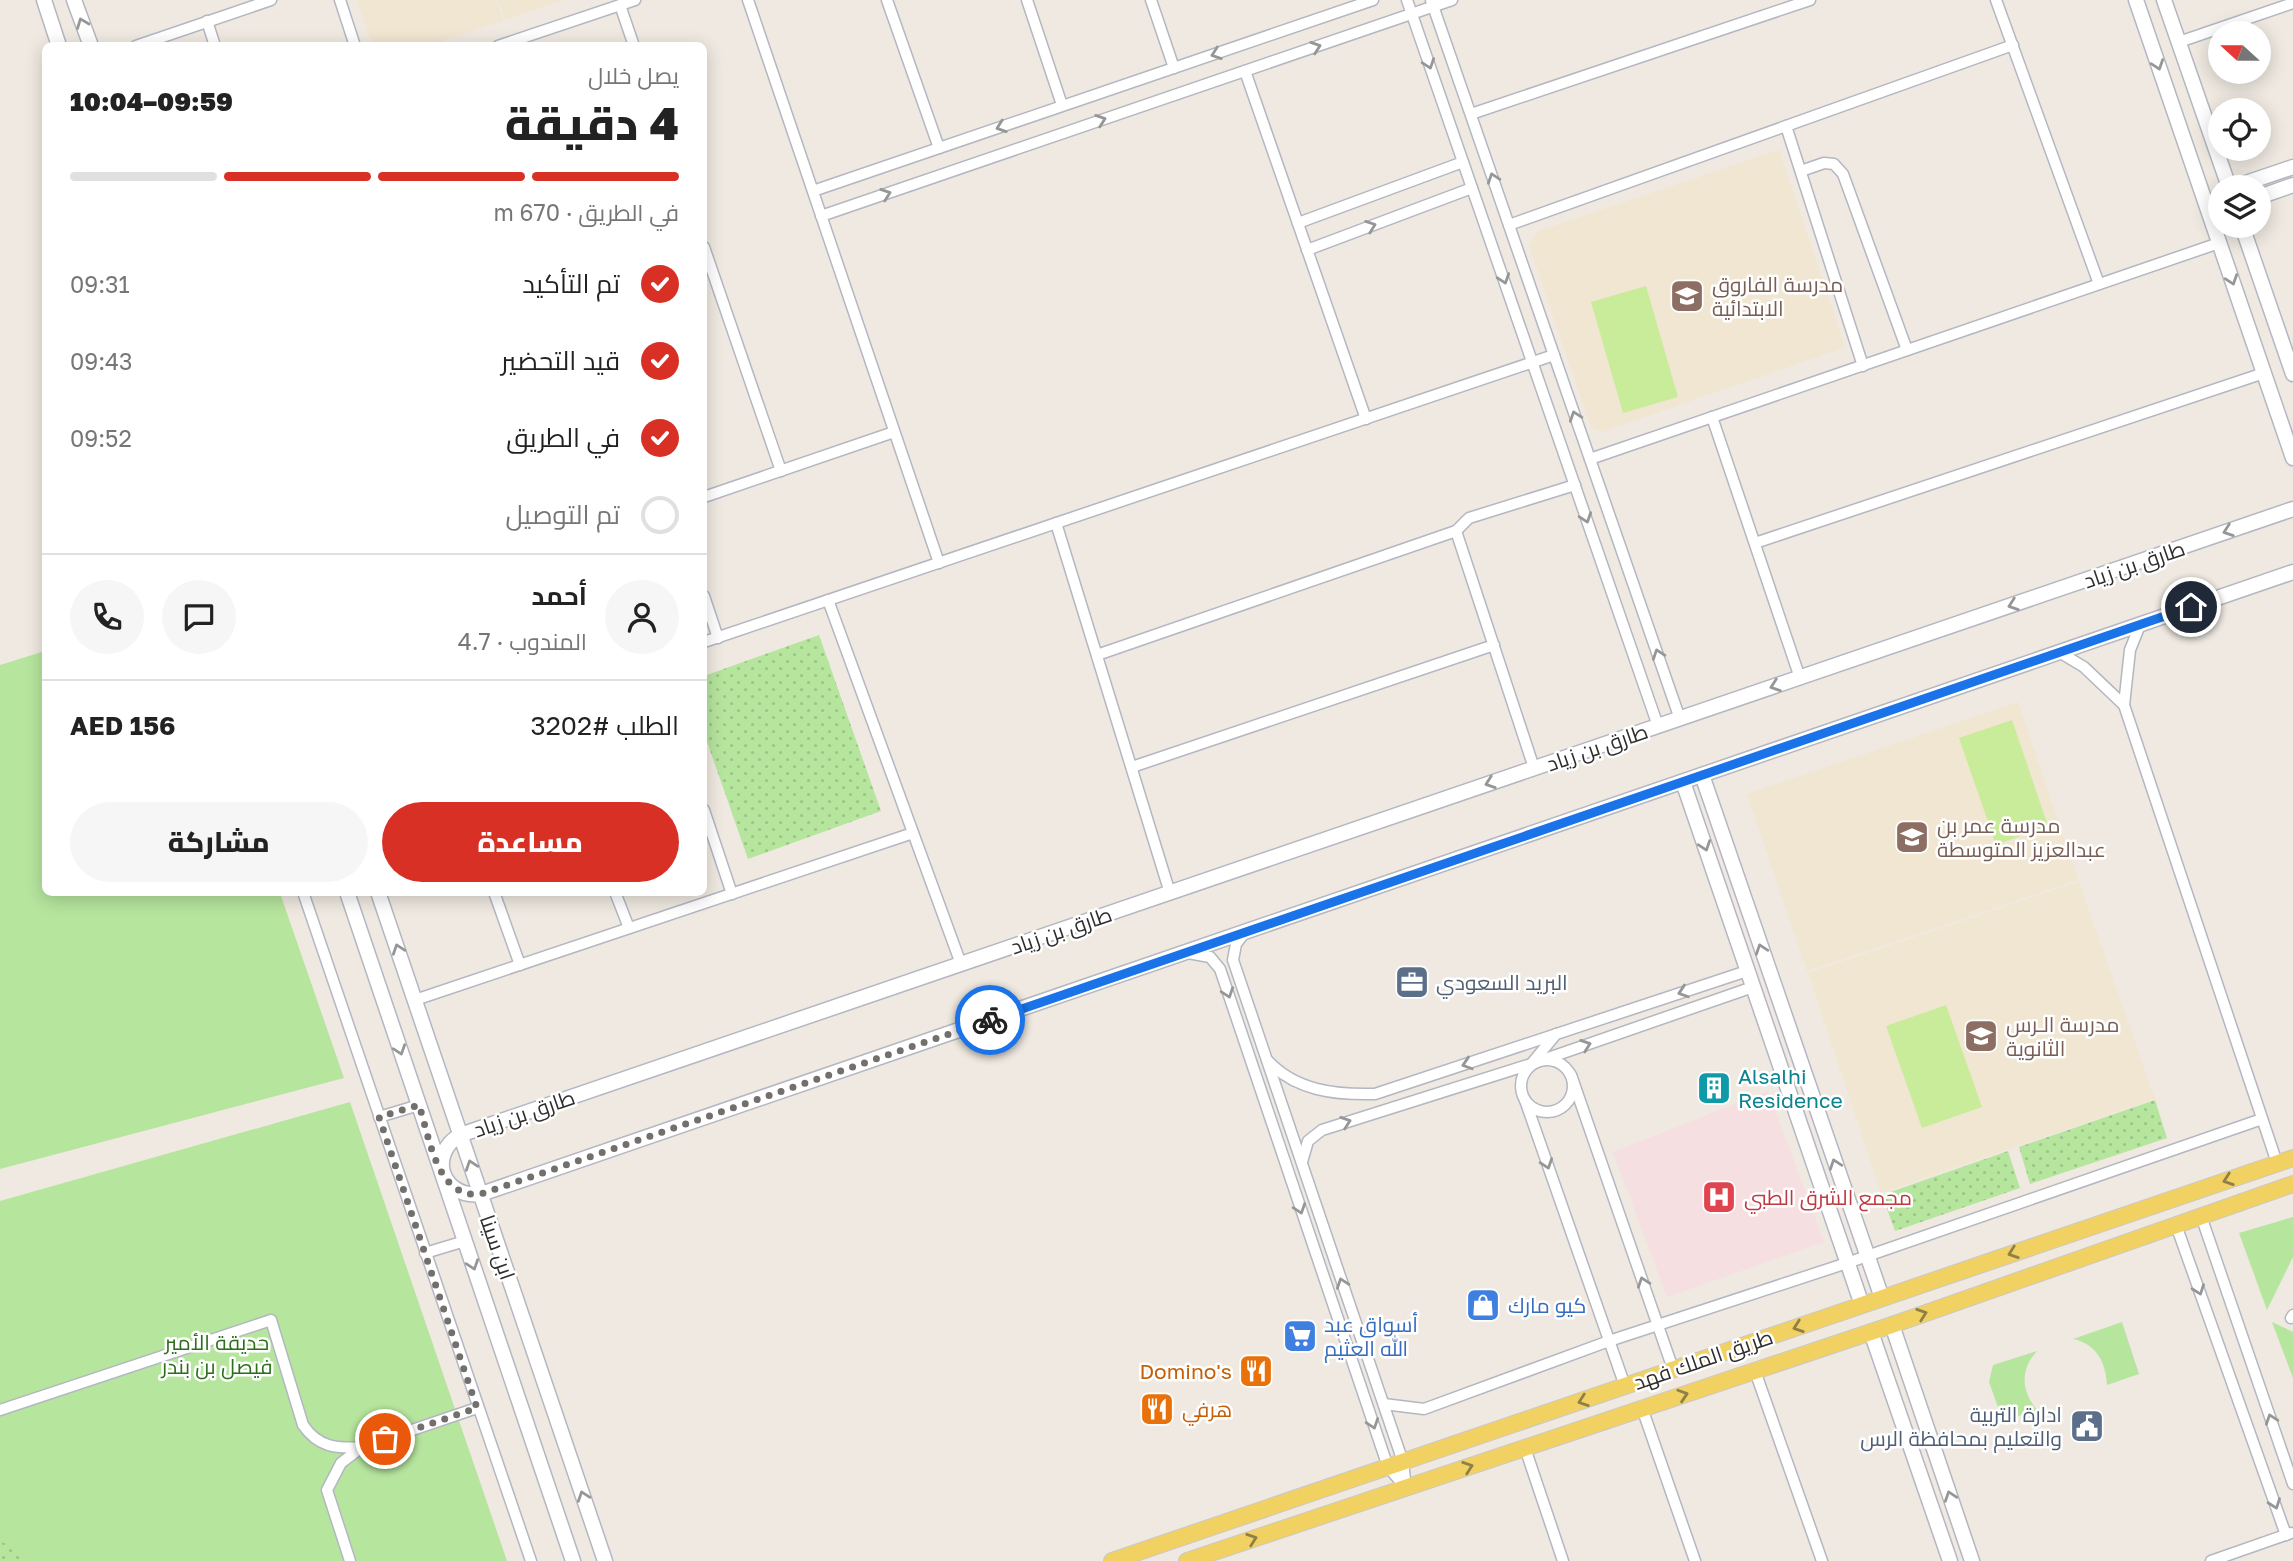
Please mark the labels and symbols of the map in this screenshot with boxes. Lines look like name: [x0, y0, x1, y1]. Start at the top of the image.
one-way arrow: [77, 17, 91, 29]
north arrow: [2208, 21, 2272, 84]
one-way arrow: [1310, 41, 1322, 55]
one-way arrow: [1211, 46, 1223, 60]
one-way arrow: [1421, 58, 1435, 70]
one-way arrow: [2150, 58, 2164, 70]
one-way arrow: [1095, 114, 1107, 128]
one-way arrow: [995, 119, 1007, 133]
one-way arrow: [1487, 172, 1501, 184]
one-way arrow: [879, 188, 891, 202]
one-way arrow: [1364, 220, 1376, 234]
place label: مدرسة الفاروق الابتدائية: [1712, 271, 1843, 321]
one-way arrow: [1496, 273, 1510, 285]
one-way arrow: [2224, 273, 2238, 285]
school or university icon: مدرسة الفاروق الابتدائية: [1668, 277, 1706, 315]
one-way arrow: [1569, 410, 1583, 422]
one-way arrow: [1578, 511, 1592, 523]
one-way arrow: [2223, 523, 2235, 538]
street label: طارق بن زياد: [2080, 535, 2188, 594]
pin: [2161, 577, 2221, 637]
one-way arrow: [2008, 597, 2020, 611]
one-way arrow: [1652, 648, 1666, 661]
one-way arrow: [1769, 678, 1781, 692]
street label: طارق بن زياد: [1543, 718, 1651, 777]
one-way arrow: [1484, 775, 1496, 789]
place label: مدرسة عمر بن عبدالعزيز المتوسطة: [1937, 812, 2106, 862]
school or university icon: مدرسة عمر بن عبدالعزيز المتوسطة: [1893, 818, 1931, 856]
one-way arrow: [1697, 840, 1711, 852]
street label: طارق بن زياد: [1007, 901, 1115, 960]
one-way arrow: [392, 944, 406, 956]
one-way arrow: [1755, 944, 1769, 956]
office icon: البريد السعودي: [1393, 963, 1431, 1001]
place label: البريد السعودي: [1436, 969, 1568, 999]
one-way arrow: [1677, 984, 1689, 998]
courier: [955, 985, 1025, 1055]
one-way arrow: [1219, 987, 1234, 999]
place label: مدرسة الـرس الثانوية: [2006, 1011, 2119, 1061]
school or university icon: مدرسة الـرس الثانوية: [1962, 1017, 2000, 1055]
one-way arrow: [1579, 1039, 1592, 1053]
one-way arrow: [392, 1044, 407, 1056]
one-way arrow: [1461, 1056, 1473, 1070]
place label: Alsalhi Residence: [1738, 1063, 1843, 1113]
building icon: Alsalhi Residence: [1695, 1069, 1733, 1107]
street label: طارق بن زياد: [470, 1084, 578, 1143]
one-way arrow: [1340, 1116, 1352, 1130]
one-way arrow: [1539, 1158, 1553, 1170]
one-way arrow: [465, 1159, 479, 1171]
one-way arrow: [1829, 1159, 1843, 1171]
one-way arrow: [2223, 1172, 2235, 1186]
hospital icon: مجمع الشرق الطبي: [1700, 1178, 1738, 1216]
place label: مجمع الشرق الطبي: [1744, 1184, 1912, 1214]
one-way arrow: [1292, 1202, 1306, 1214]
street label: ابن سينا: [474, 1211, 521, 1283]
one-way arrow: [2008, 1245, 2020, 1259]
one-way arrow: [465, 1259, 479, 1271]
one-way arrow: [1637, 1276, 1651, 1288]
one-way arrow: [1336, 1277, 1350, 1289]
one-way arrow: [2191, 1283, 2205, 1295]
shop icon: كيو مارك: [1464, 1286, 1502, 1324]
place label: كيو مارك: [1508, 1292, 1586, 1318]
one-way arrow: [1916, 1308, 1928, 1322]
place label: أسواق عبد الله العثيم: [1324, 1311, 1418, 1363]
supermarket icon: أسواق عبد الله العثيم: [1281, 1317, 1319, 1355]
one-way arrow: [1792, 1319, 1804, 1333]
street label: طريق الملك فهد: [1630, 1323, 1776, 1396]
park label: حديقة الأمير فيصل بن بندر: [161, 1329, 272, 1380]
restaurant icon: Domino's: [1237, 1352, 1275, 1390]
place label: Domino's: [1139, 1358, 1232, 1384]
one-way arrow: [1677, 1389, 1689, 1403]
restaurant icon: هرفي: [1138, 1390, 1176, 1428]
one-way arrow: [1577, 1392, 1589, 1407]
place label: هرفي: [1182, 1396, 1232, 1426]
place label: ادارة التربية والتعليم بمحافظة الرس: [1860, 1401, 2062, 1453]
public building icon: ادارة التربية والتعليم بمحافظة الرس: [2068, 1407, 2106, 1445]
pin: [355, 1409, 415, 1469]
one-way arrow: [2265, 1414, 2279, 1426]
one-way arrow: [1365, 1418, 1379, 1430]
one-way arrow: [1461, 1461, 1473, 1475]
one-way arrow: [577, 1491, 591, 1503]
one-way arrow: [1944, 1491, 1958, 1503]
one-way arrow: [2267, 1497, 2281, 1510]
one-way arrow: [1245, 1533, 1258, 1547]

